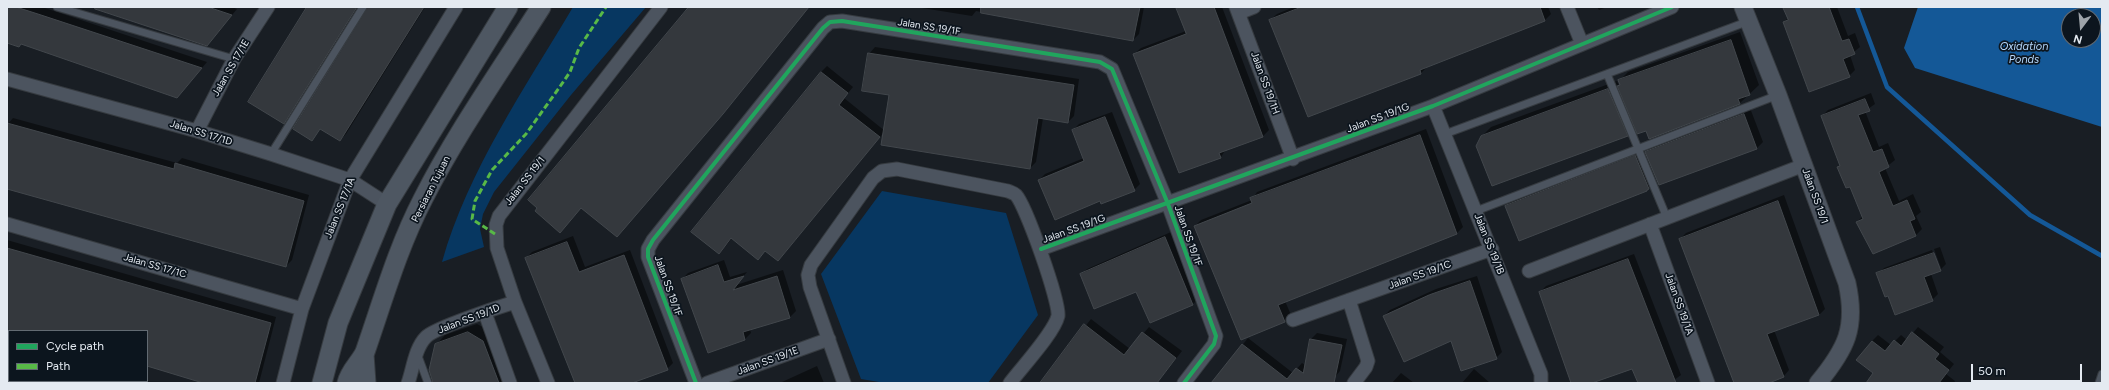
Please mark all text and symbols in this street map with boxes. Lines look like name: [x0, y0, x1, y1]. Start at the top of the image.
north arrow: [2061, 8, 2101, 48]
street label: Jalan SS 19/1F: [897, 16, 961, 38]
text: N: [2072, 32, 2084, 46]
street label: Jalan SS 17/1E: [210, 37, 252, 99]
water label: Oxidation Ponds: [2000, 40, 2048, 66]
street label: Jalan SS 19/1H: [1248, 50, 1282, 116]
street label: Jalan SS 19/1G: [1345, 101, 1411, 135]
street label: Jalan SS 17/1D: [168, 118, 234, 148]
street label: Persiaran Tujuan: [409, 154, 453, 224]
street label: Jalan SS 19/1: [502, 154, 548, 208]
street label: Jalan SS 19/1: [1799, 167, 1831, 225]
street label: Jalan SS 17/1A: [322, 176, 358, 240]
street label: Jalan SS 19/1F: [1171, 204, 1205, 268]
street label: Jalan SS 19/1G: [1041, 212, 1107, 246]
street label: Jalan SS 19/1B: [1471, 212, 1507, 276]
street label: Jalan SS 17/1C: [122, 251, 188, 281]
street label: Jalan SS 19/1F: [651, 254, 685, 318]
street label: Jalan SS 19/1C: [1387, 258, 1453, 292]
street label: Jalan SS 19/1A: [1662, 271, 1696, 337]
street label: Jalan SS 19/1D: [436, 302, 502, 336]
legend: [8, 330, 148, 382]
text: Cycle path: [46, 339, 104, 353]
street label: Jalan SS 19/1E: [736, 344, 800, 378]
scale bar: [1973, 356, 2084, 382]
text: Path: [46, 359, 70, 373]
text: 50 m: [1978, 364, 2006, 378]

